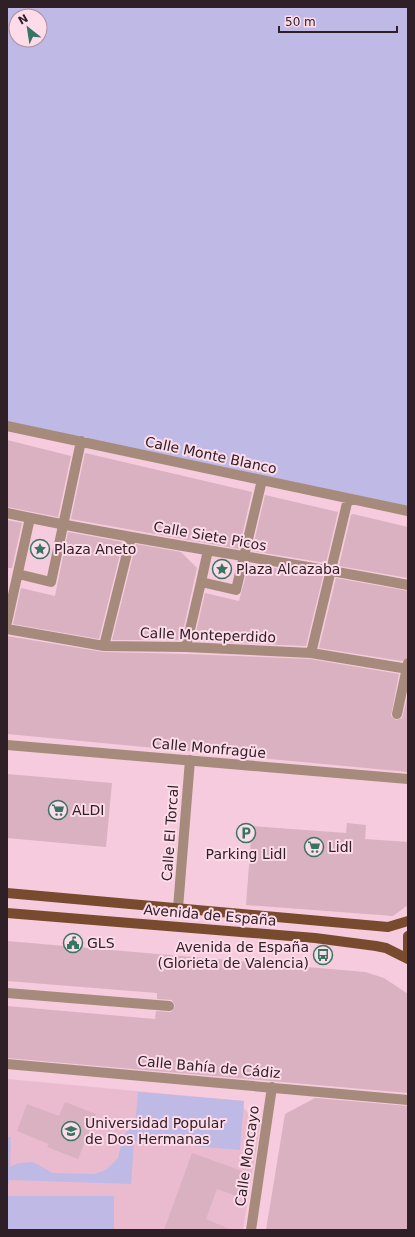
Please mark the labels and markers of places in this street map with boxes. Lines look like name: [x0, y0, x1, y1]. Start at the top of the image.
place icon: Plaza Aneto: [29, 538, 51, 560]
place label: Plaza Aneto: [54, 541, 136, 557]
place icon: Plaza Alcazaba: [211, 558, 233, 580]
place label: Plaza Alcazaba: [236, 561, 340, 577]
supermarket icon: ALDI: [47, 799, 69, 821]
place label: ALDI: [72, 802, 104, 818]
parking icon: Parking Lidl: [235, 822, 257, 844]
supermarket icon: Lidl: [303, 836, 325, 858]
place label: Lidl: [328, 839, 352, 855]
place label: Parking Lidl: [206, 846, 286, 862]
public building icon: GLS: [62, 932, 84, 954]
place label: GLS: [87, 935, 115, 951]
place label: Avenida de España (Glorieta de Valencia): [157, 939, 309, 971]
bus stop icon: Avenida de España (Glorieta de Valencia): [312, 944, 334, 966]
place label: Universidad Popular de Dos Hermanas: [85, 1115, 225, 1147]
school or university icon: Universidad Popular de Dos Hermanas: [60, 1120, 82, 1142]

